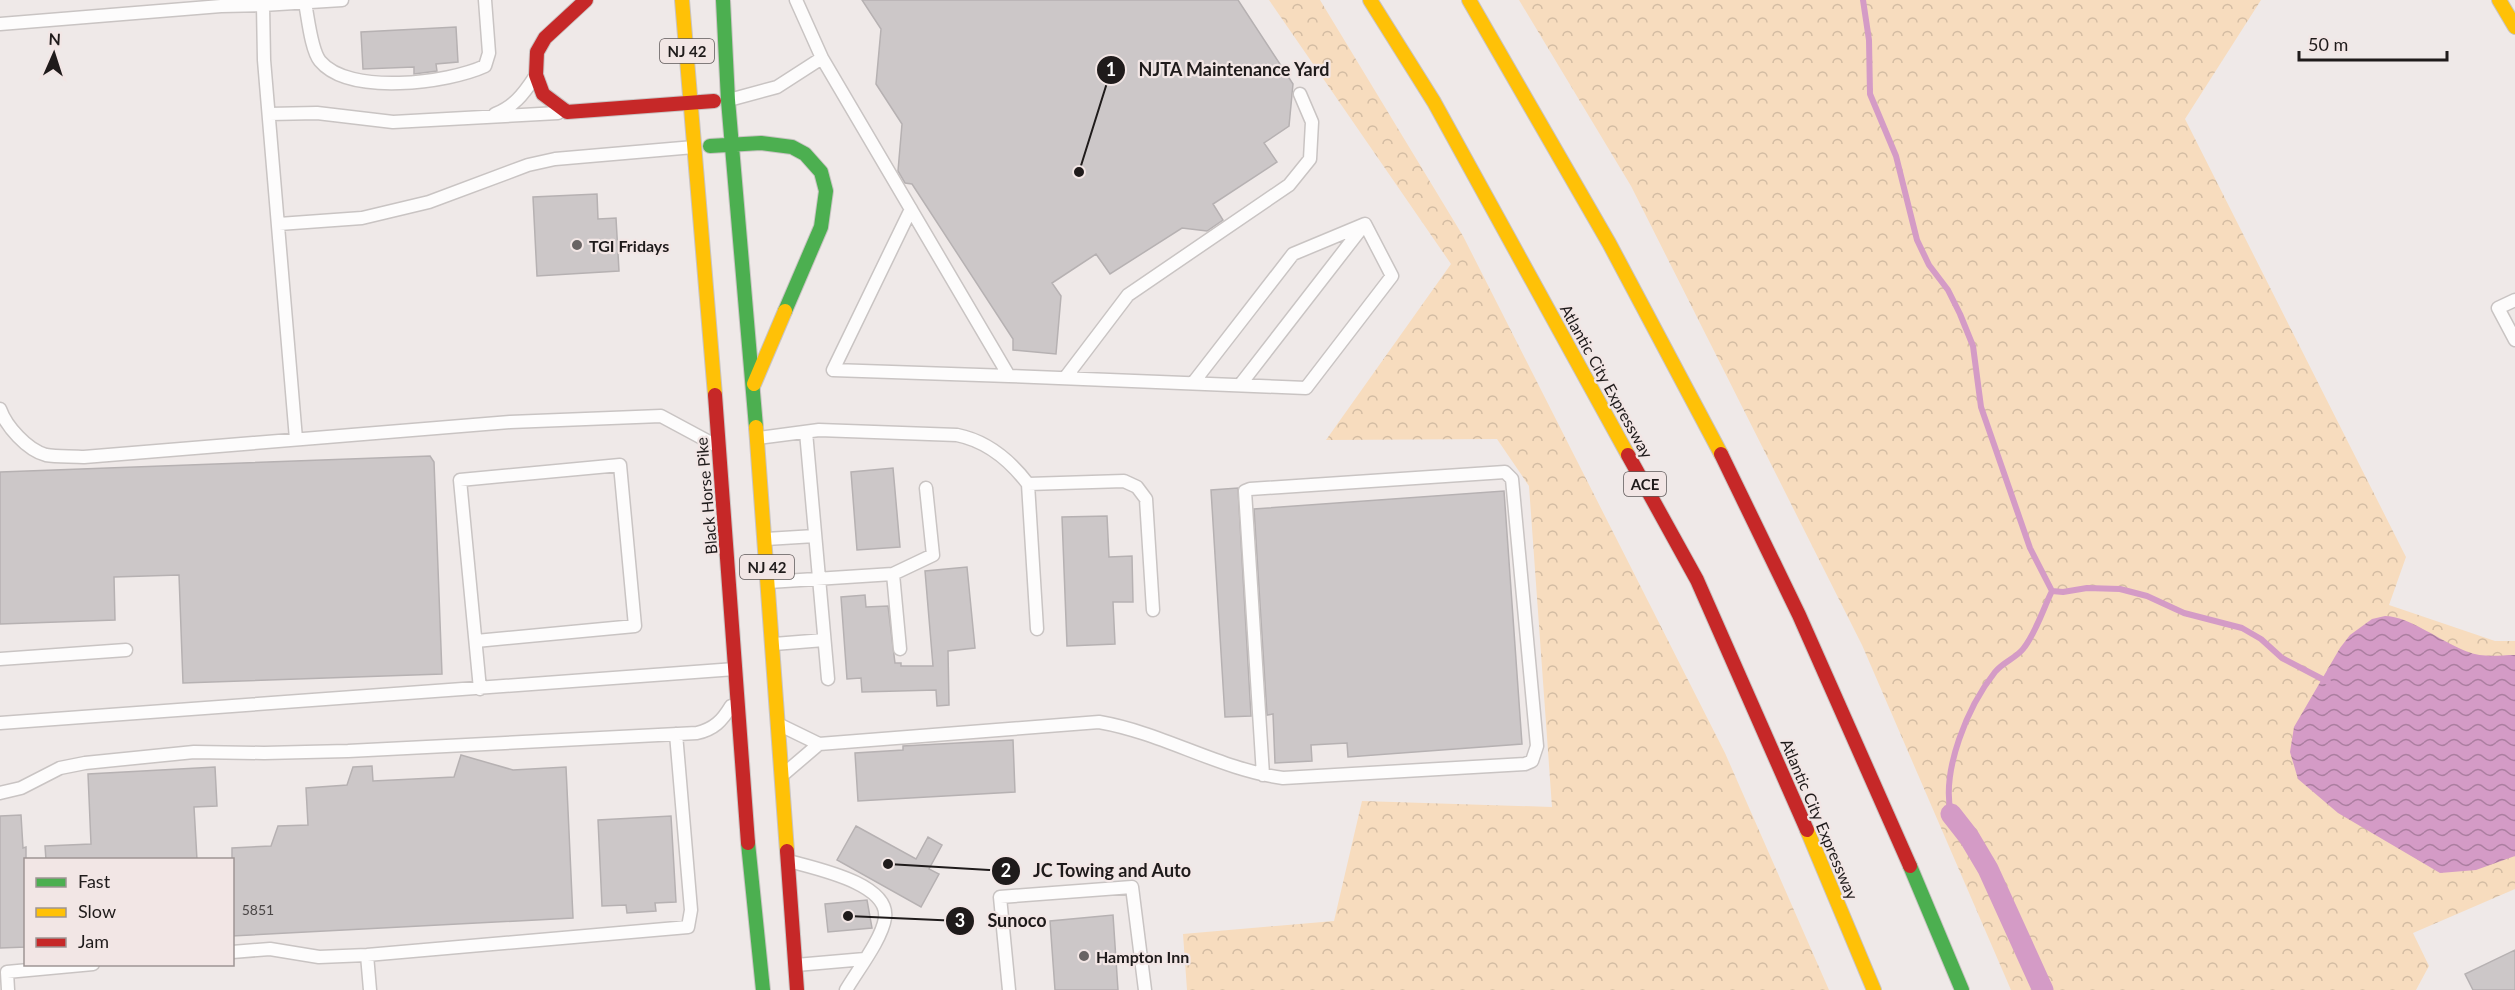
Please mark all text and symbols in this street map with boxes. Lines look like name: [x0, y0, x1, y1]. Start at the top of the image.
north arrow: [24, 24, 84, 84]
scale bar: [2299, 24, 2448, 62]
text: N: [48, 29, 61, 48]
text: 50 m: [2308, 33, 2348, 55]
road number: NJ 42: [660, 39, 714, 63]
callout: NJTA Maintenance Yard: [1096, 52, 1342, 88]
text: 1: [1106, 58, 1116, 80]
text: NJTA Maintenance Yard: [1139, 58, 1329, 80]
place label: TGI Fridays: [589, 236, 669, 255]
marker: TGI Fridays: [570, 238, 584, 252]
street label: Atlantic City Expressway: [1557, 301, 1658, 462]
street label: Black Horse Pike: [691, 437, 721, 555]
road number: ACE: [1624, 472, 1666, 496]
road number: NJ 42: [740, 555, 794, 579]
street label: Atlantic City Expressway: [1777, 736, 1863, 903]
callout: JC Towing and Auto: [991, 853, 1204, 889]
legend: [24, 858, 234, 966]
text: 2: [1001, 859, 1011, 881]
text: JC Towing and Auto: [1033, 859, 1191, 881]
text: Fast: [78, 870, 111, 892]
text: Slow: [78, 900, 116, 922]
house number: 5851: [242, 901, 274, 918]
callout: Sunoco: [945, 903, 1059, 939]
text: 3: [955, 909, 965, 931]
text: Sunoco: [987, 909, 1047, 931]
text: Jam: [78, 930, 109, 952]
place label: Hampton Inn: [1096, 947, 1189, 966]
marker: Hampton Inn: [1077, 949, 1091, 963]

